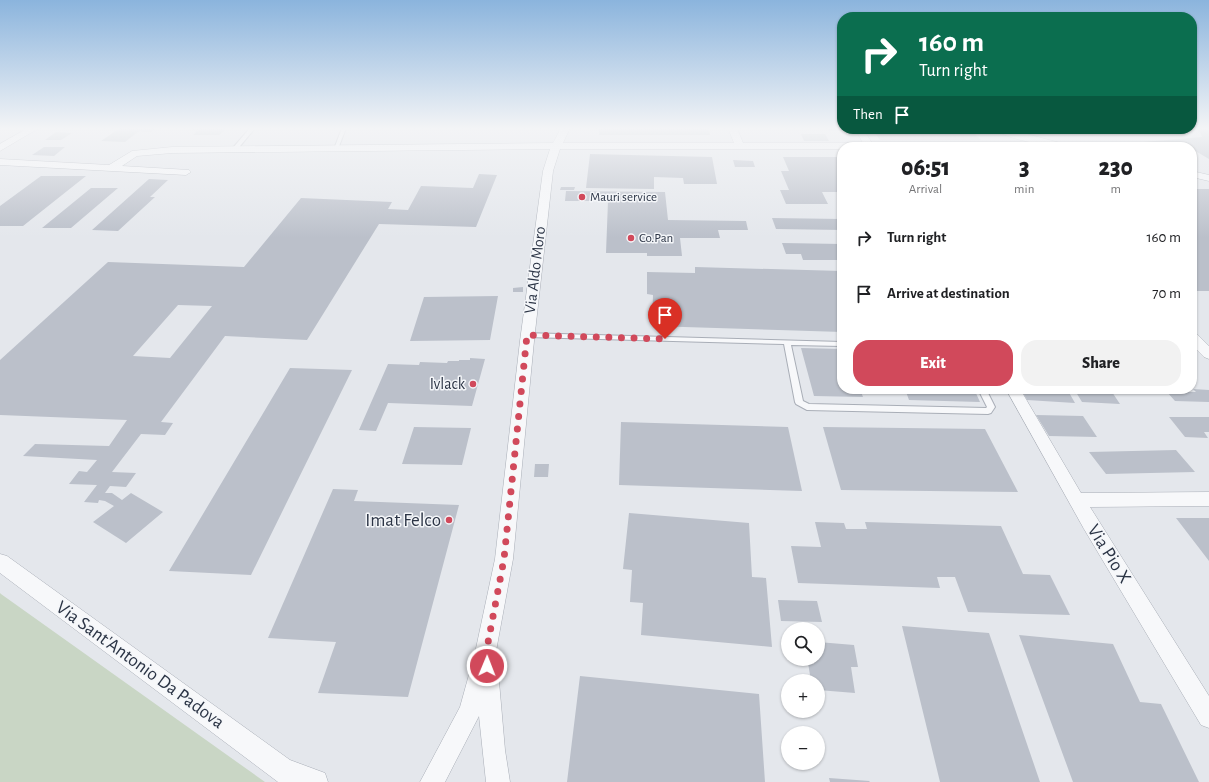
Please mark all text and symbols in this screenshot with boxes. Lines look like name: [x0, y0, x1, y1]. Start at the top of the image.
icon: right: [853, 28, 905, 80]
text: 160 m: [919, 29, 984, 57]
text: Turn right: [919, 62, 988, 80]
icon: arrive: [891, 104, 913, 126]
text: Then: [853, 107, 883, 122]
text: 06:51: [901, 156, 950, 180]
text: 3: [1019, 156, 1030, 180]
text: 230: [1098, 156, 1133, 180]
text: Arrival: [909, 183, 942, 196]
text: min: [1014, 183, 1034, 196]
text: m: [1110, 183, 1121, 196]
place label: Mauri service: [590, 191, 657, 204]
marker: Mauri service: [577, 192, 587, 202]
street label: Via Aldo Moro: [522, 225, 548, 315]
icon: right: [853, 227, 875, 249]
text: Turn right: [887, 230, 946, 245]
text: 160 m: [1146, 230, 1181, 245]
place label: Co.Pan: [639, 232, 673, 245]
marker: Co.Pan: [626, 233, 636, 243]
icon: arrive: [853, 283, 875, 305]
text: Arrive at destination: [887, 286, 1010, 301]
text: 70 m: [1152, 286, 1181, 301]
pin: [648, 298, 682, 339]
icon: arrive: [654, 304, 676, 326]
button: Exit: [853, 340, 1013, 386]
button: Share: [1021, 340, 1181, 386]
place label: Ivlack: [430, 376, 466, 392]
marker: Ivlack: [468, 379, 478, 389]
place label: Imat Felco: [365, 511, 441, 530]
marker: Imat Felco: [444, 515, 454, 525]
street label: Via Pio X: [1084, 521, 1134, 587]
street label: Via Sant'Antonio Da Padova: [52, 598, 228, 732]
map controls: [781, 622, 825, 770]
button: search: [781, 622, 825, 666]
position arrow: [466, 645, 508, 687]
button: +: [781, 674, 825, 718]
button: −: [781, 726, 825, 770]

